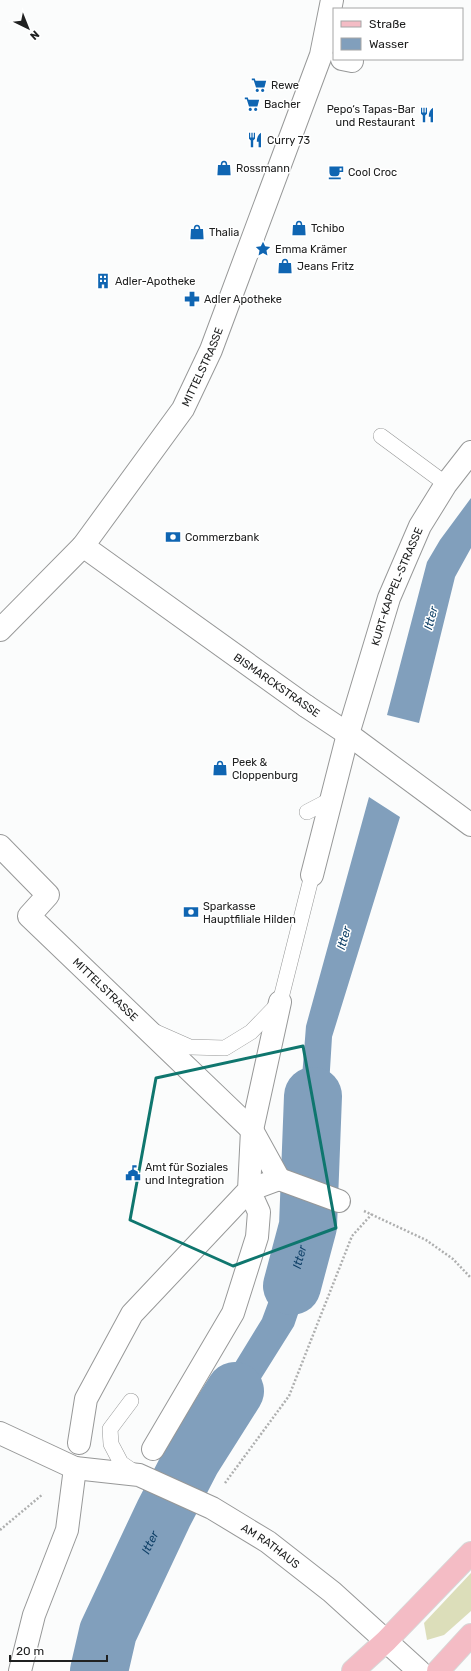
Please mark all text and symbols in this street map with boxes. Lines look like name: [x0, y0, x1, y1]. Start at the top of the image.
north arrow: [8, 8, 48, 48]
legend: [333, 8, 463, 60]
text: Straße: [369, 17, 406, 31]
text: N: [27, 27, 42, 42]
text: Wasser: [369, 37, 409, 51]
supermarket icon: Rewe: [250, 76, 268, 94]
place label: Rewe: [271, 79, 299, 92]
supermarket icon: Bacher: [243, 95, 261, 113]
place label: Bacher: [264, 98, 301, 111]
place label: Pepo‘s Tapas-Bar und Restaurant: [327, 103, 416, 129]
restaurant icon: Pepo‘s Tapas-Bar und Restaurant: [418, 106, 436, 124]
restaurant icon: Curry 73: [246, 131, 264, 149]
place label: Curry 73: [267, 134, 310, 147]
shop icon: Rossmann: [215, 159, 233, 177]
place label: Rossmann: [236, 162, 290, 175]
cafe icon: Cool Croc: [327, 163, 345, 181]
place label: Cool Croc: [348, 166, 397, 179]
shop icon: Tchibo: [290, 219, 308, 237]
place label: Tchibo: [311, 222, 345, 235]
shop icon: Thalia: [188, 223, 206, 241]
place label: Thalia: [209, 226, 239, 239]
place icon: Emma Krämer: [254, 240, 272, 258]
place label: Emma Krämer: [275, 243, 348, 256]
shop icon: Jeans Fritz: [276, 257, 294, 275]
place label: Jeans Fritz: [297, 260, 355, 273]
building icon: Adler-Apotheke: [94, 272, 112, 290]
place label: Adler-Apotheke: [115, 275, 195, 288]
pharmacy icon: Adler Apotheke: [183, 290, 201, 308]
place label: Adler Apotheke: [204, 293, 282, 306]
street label: MITTELSTRASSE: [179, 325, 226, 409]
street label: KURT-KAPPEL-STRASSE: [369, 525, 426, 647]
bank icon: Commerzbank: [164, 528, 182, 546]
place label: Commerzbank: [185, 531, 259, 544]
water label: Itter: [421, 604, 441, 631]
street label: BISMARCKSTRASSE: [231, 651, 323, 720]
place label: Peek & Cloppenburg: [232, 756, 298, 782]
shop icon: Peek & Cloppenburg: [211, 759, 229, 777]
place label: Sparkasse Hauptfiliale Hilden: [203, 900, 296, 926]
bank icon: Sparkasse Hauptfiliale Hilden: [182, 903, 200, 921]
water label: Itter: [334, 924, 354, 951]
street label: MITTELSTRASSE: [70, 956, 141, 1024]
place label: Amt für Soziales und Integration: [145, 1161, 229, 1187]
public building icon: Amt für Soziales und Integration: [124, 1164, 142, 1182]
water label: Itter: [290, 1243, 310, 1270]
street label: AM RATHAUS: [239, 1521, 302, 1571]
water label: Itter: [139, 1528, 162, 1556]
scale bar: [10, 1637, 107, 1663]
text: 20 m: [16, 1644, 44, 1658]

